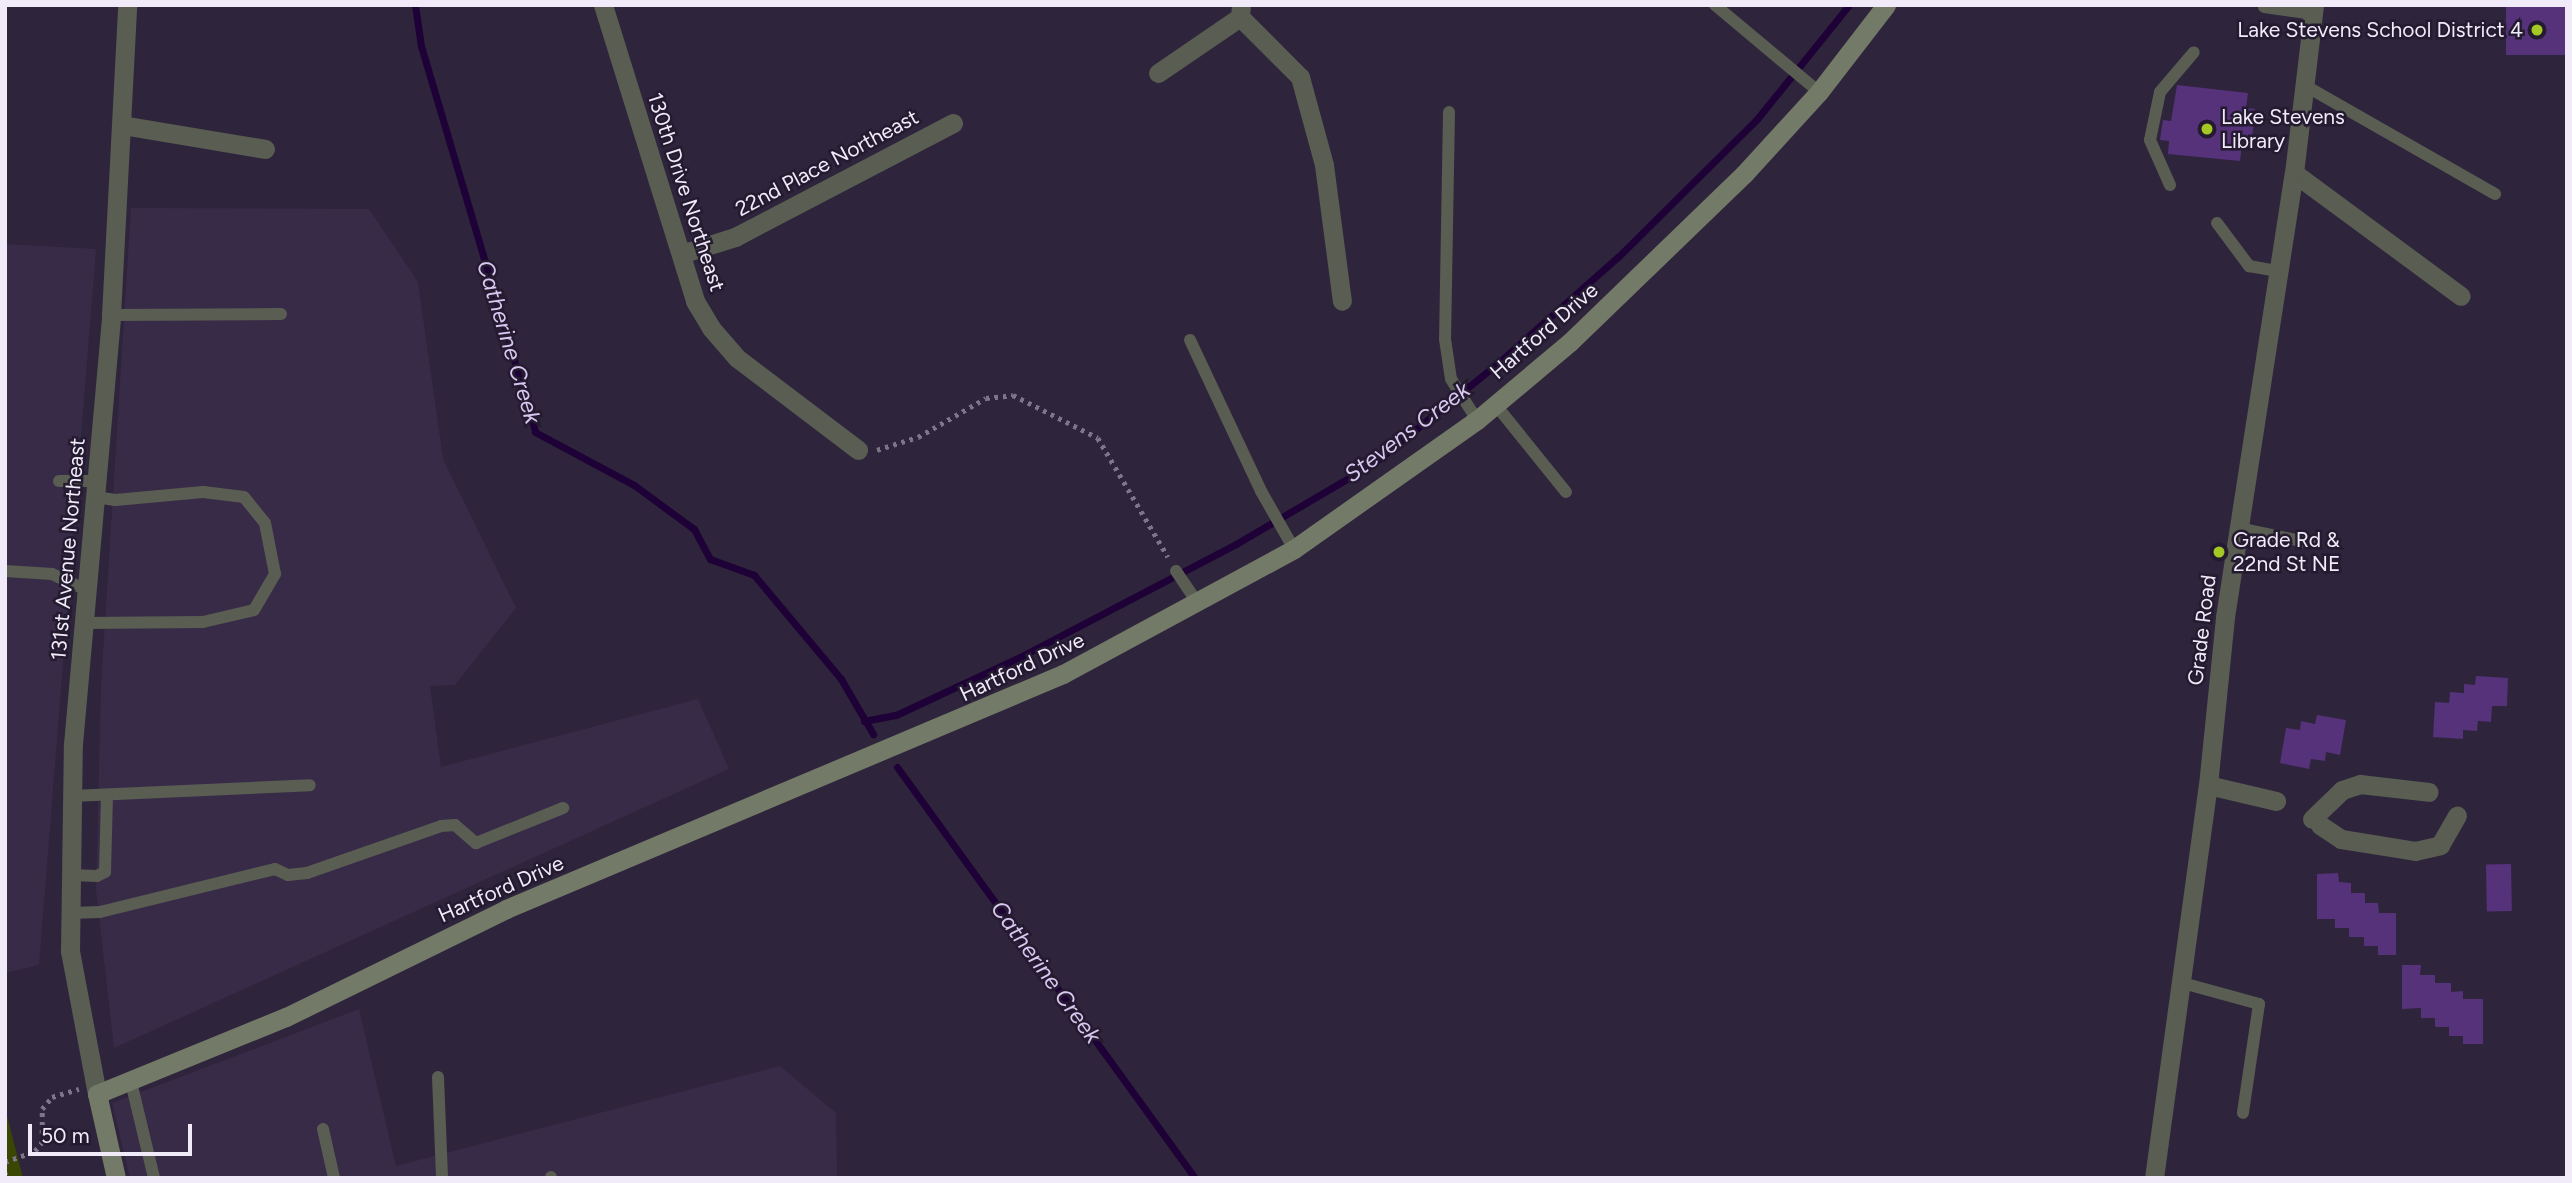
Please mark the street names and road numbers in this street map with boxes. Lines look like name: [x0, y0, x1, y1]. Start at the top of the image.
street label: 130th Drive Northeast: [642, 90, 730, 294]
street label: 22nd Place Northeast: [731, 104, 923, 222]
street label: Hartford Drive: [1485, 277, 1603, 385]
street label: 131st Avenue Northeast: [46, 437, 90, 661]
street label: Grade Road: [2183, 573, 2221, 687]
street label: Hartford Drive: [956, 627, 1088, 707]
street label: Hartford Drive: [434, 850, 568, 928]

